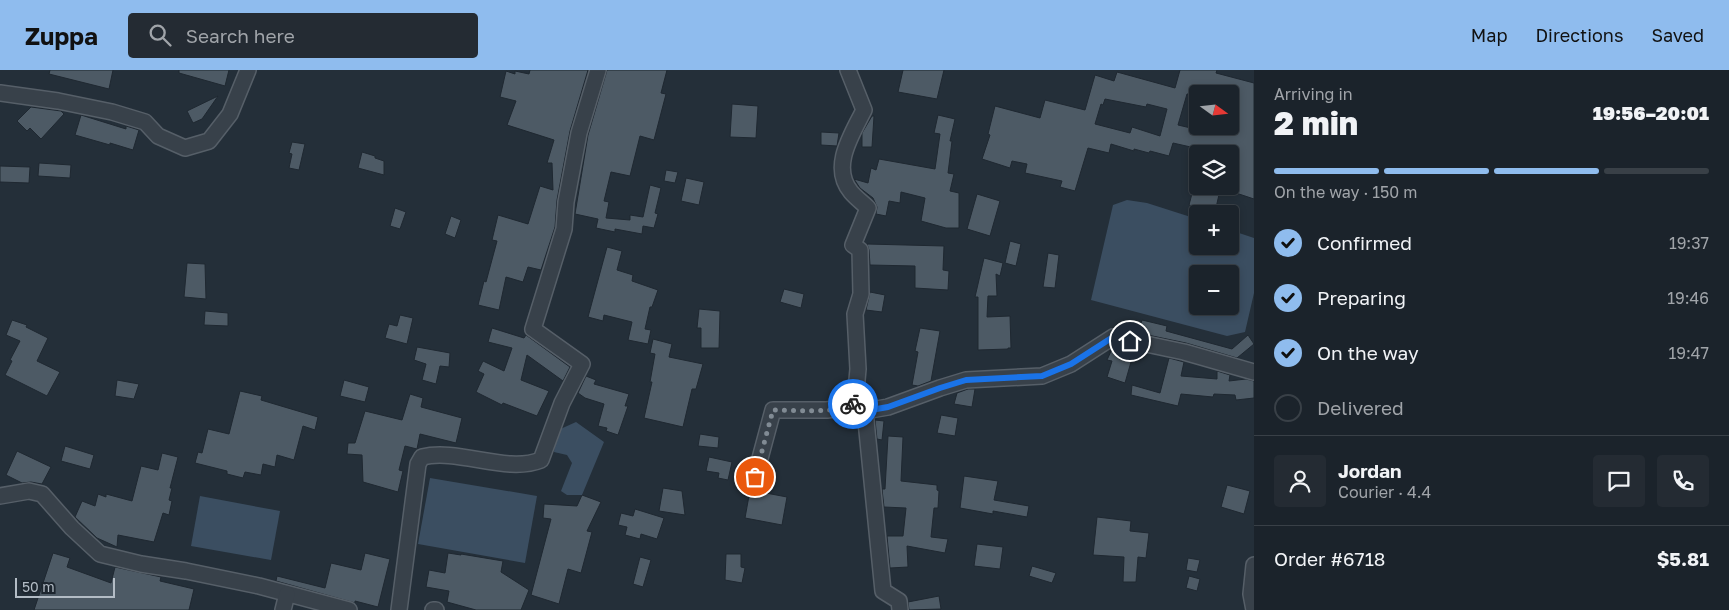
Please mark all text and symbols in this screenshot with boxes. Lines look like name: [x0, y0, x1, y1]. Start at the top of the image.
search box: [128, 13, 478, 58]
text: Zuppa: [25, 21, 98, 50]
icon: search: [146, 21, 174, 49]
text: Search here: [186, 24, 295, 47]
text: Map: [1471, 24, 1507, 46]
text: Directions: [1535, 24, 1623, 46]
text: Saved: [1651, 24, 1704, 46]
text: Arriving in: [1274, 84, 1353, 104]
north arrow: [1189, 85, 1239, 135]
map controls: [1189, 85, 1239, 315]
text: 19:56–20:01: [1593, 101, 1709, 124]
text: 2 min: [1274, 104, 1358, 142]
button: layers: [1189, 145, 1239, 195]
text: On the way · 150 m: [1274, 182, 1417, 202]
button: +: [1189, 205, 1239, 255]
icon: check: [1274, 229, 1302, 257]
text: Confirmed: [1317, 231, 1412, 254]
text: 19:37: [1669, 233, 1709, 253]
button: −: [1189, 265, 1239, 315]
icon: check: [1274, 284, 1302, 312]
text: Preparing: [1317, 286, 1406, 309]
text: 19:46: [1667, 288, 1709, 308]
pin: [1109, 320, 1151, 362]
icon: home: [1116, 327, 1144, 355]
icon: check: [1274, 339, 1302, 367]
text: On the way: [1317, 341, 1419, 364]
text: 19:47: [1669, 343, 1709, 363]
courier: [828, 379, 878, 429]
icon: bike: [839, 390, 867, 418]
text: Delivered: [1317, 396, 1404, 419]
button: person: [1274, 455, 1326, 507]
button: chat: [1593, 455, 1645, 507]
button: phone: [1657, 455, 1709, 507]
pin: [734, 456, 776, 498]
text: Jordan: [1338, 459, 1402, 482]
icon: bag: [741, 463, 769, 491]
text: Courier · 4.4: [1338, 482, 1431, 502]
text: Order #6718: [1274, 547, 1385, 570]
text: $5.81: [1657, 547, 1709, 570]
scale bar: [15, 575, 115, 598]
text: 50 m: [22, 578, 55, 595]

